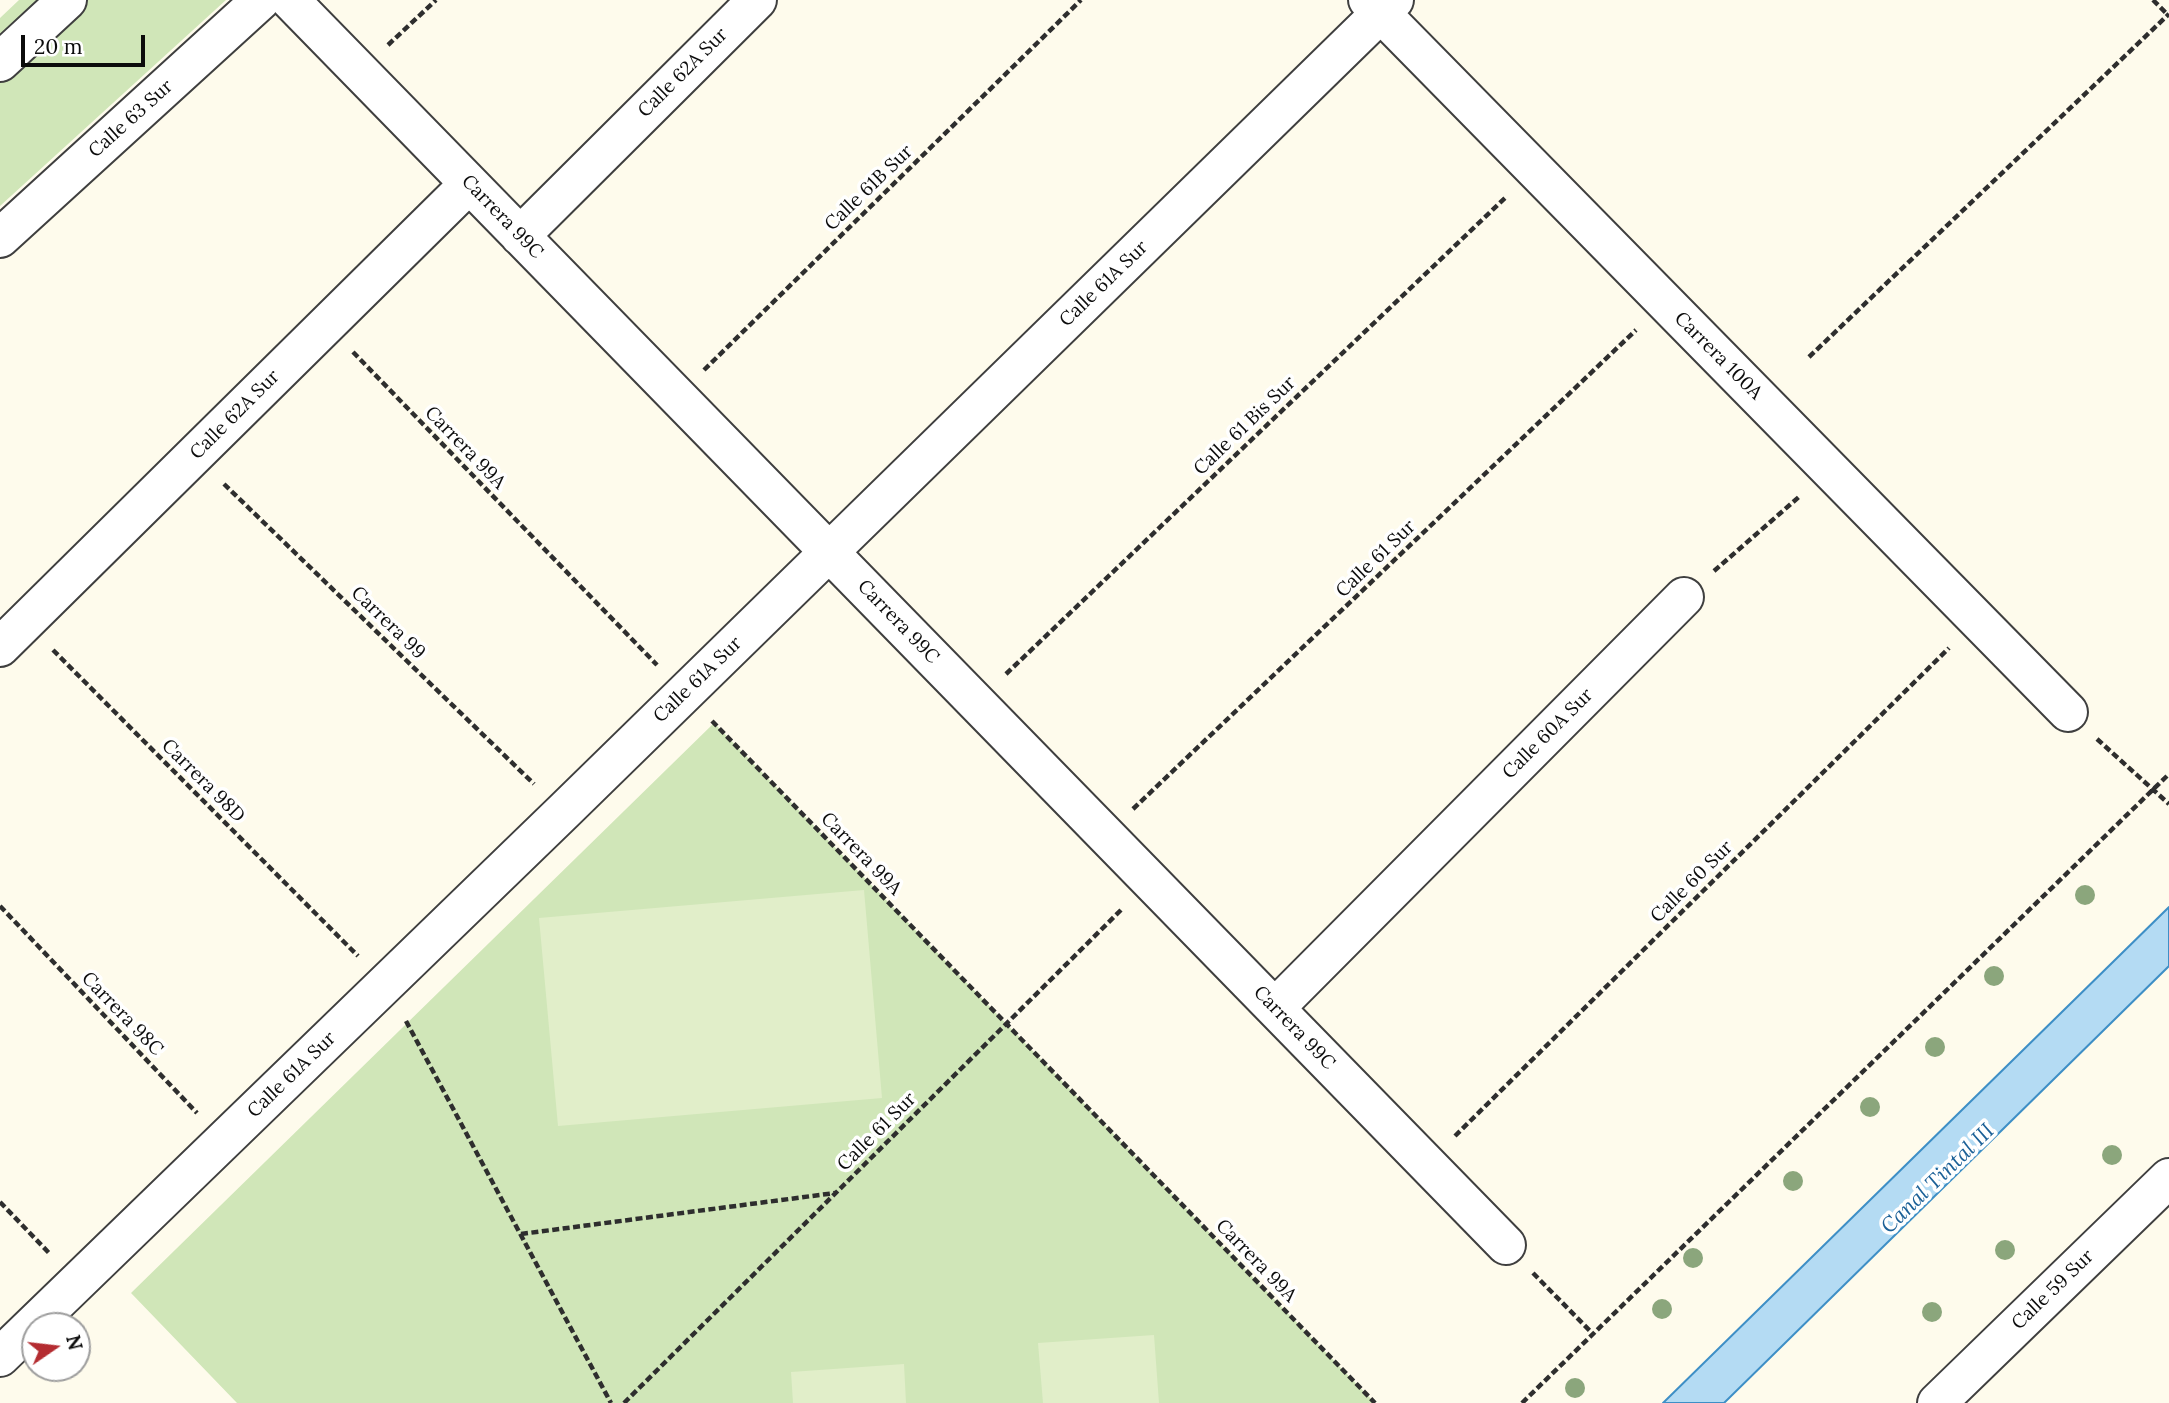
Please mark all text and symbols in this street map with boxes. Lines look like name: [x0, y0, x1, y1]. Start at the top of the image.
scale bar: [24, 21, 149, 65]
street label: Calle 62A Sur: [634, 24, 732, 122]
text: 20 m: [34, 33, 83, 60]
street label: Calle 63 Sur: [84, 75, 178, 163]
street label: Calle 61B Sur: [820, 140, 918, 236]
street label: Carrera 99C: [456, 170, 548, 264]
street label: Calle 61A Sur: [1055, 236, 1153, 332]
street label: Carrera 100A: [1669, 307, 1767, 405]
street label: Calle 62A Sur: [186, 366, 284, 464]
street label: Calle 61 Bis Sur: [1189, 372, 1301, 480]
street label: Carrera 99A: [420, 402, 510, 494]
street label: Calle 61 Sur: [1331, 515, 1421, 603]
street label: Carrera 99C: [852, 575, 944, 669]
street label: Carrera 99: [346, 582, 430, 664]
street label: Calle 61A Sur: [649, 632, 747, 728]
street label: Calle 60A Sur: [1498, 684, 1598, 784]
street label: Carrera 98D: [157, 735, 249, 827]
street label: Carrera 99A: [816, 808, 906, 900]
street label: Calle 60 Sur: [1646, 836, 1738, 928]
street label: Carrera 98C: [76, 967, 168, 1061]
street label: Carrera 99C: [1248, 981, 1340, 1075]
street label: Calle 61A Sur: [243, 1027, 341, 1123]
street label: Calle 61 Sur: [833, 1088, 921, 1176]
water label: Canal Tintal III: [1876, 1119, 2000, 1239]
street label: Carrera 99A: [1211, 1215, 1301, 1307]
street label: Calle 59 Sur: [2007, 1245, 2099, 1335]
north arrow: [21, 1312, 91, 1382]
text: N: [61, 1332, 88, 1352]

